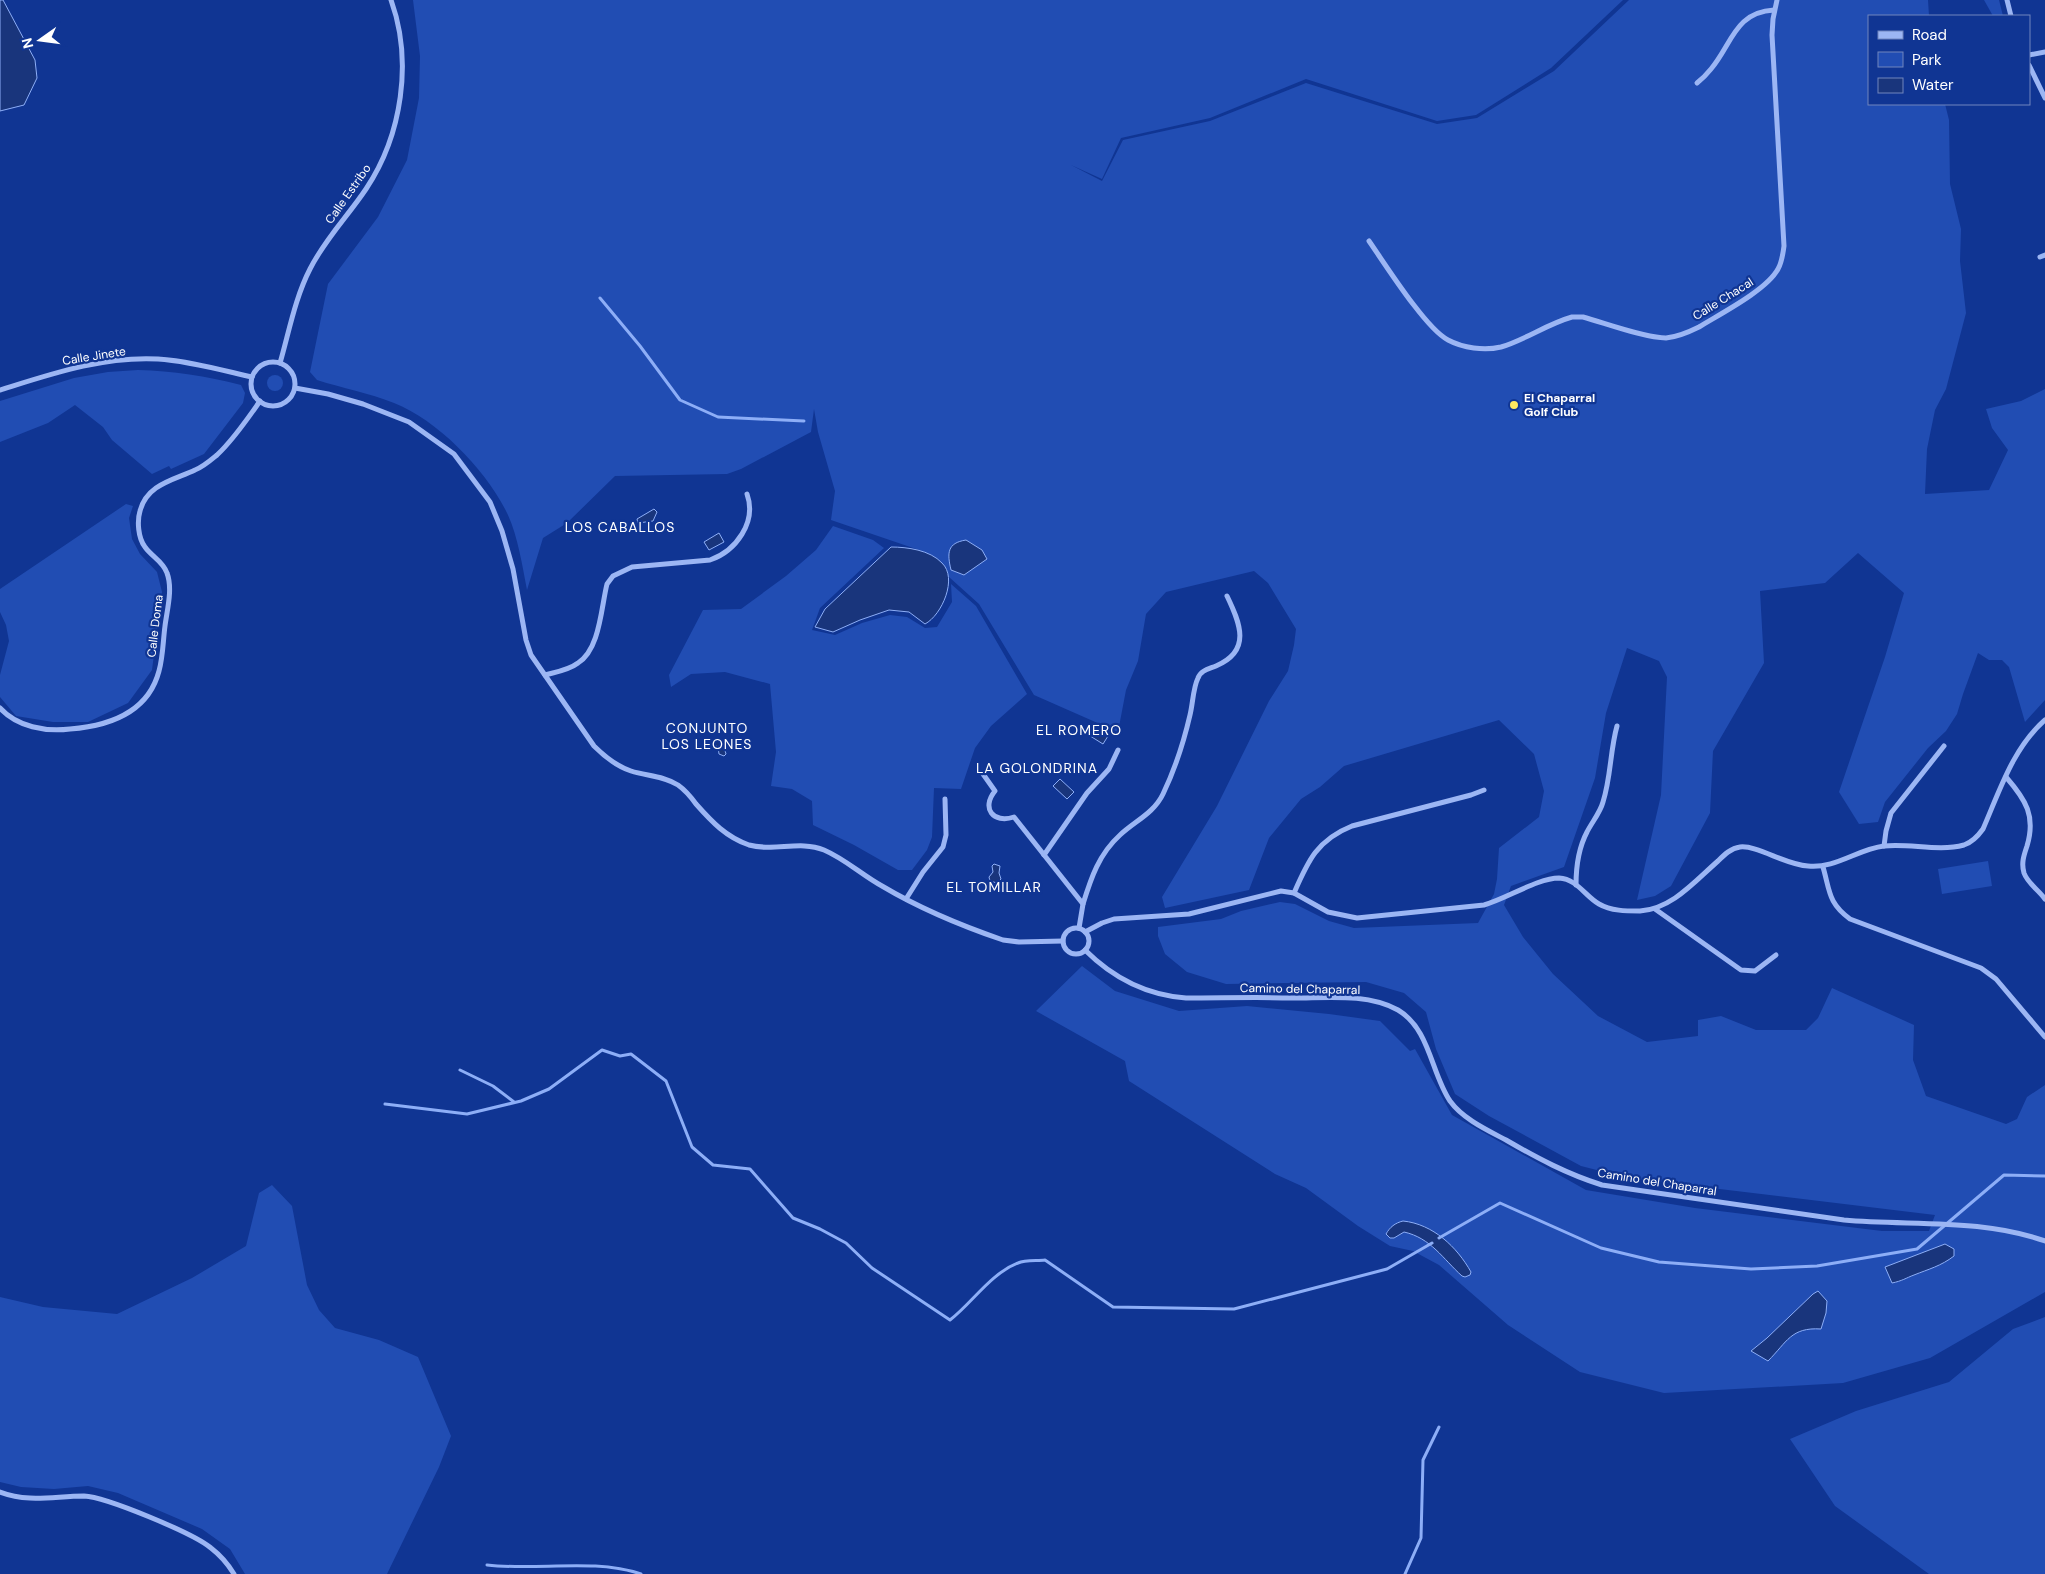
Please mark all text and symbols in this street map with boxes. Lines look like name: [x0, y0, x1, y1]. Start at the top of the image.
north arrow: [15, 15, 65, 65]
legend: [1868, 15, 2030, 105]
text: Road: [1912, 25, 1947, 45]
text: N: [17, 36, 37, 50]
text: Park: [1912, 50, 1942, 70]
text: Water: [1912, 75, 1954, 95]
street label: Calle Estribo: [321, 161, 375, 227]
street label: Calle Chacal: [1690, 274, 1756, 324]
street label: Calle Jinete: [61, 343, 127, 369]
place label: El Chaparral Golf Club: [1524, 390, 1595, 420]
marker: El Chaparral Golf Club: [1508, 399, 1520, 411]
district label: LOS CABALLOS: [565, 518, 675, 536]
street label: Calle Doma: [143, 594, 167, 658]
district label: CONJUNTO LOS LEONES: [662, 719, 752, 753]
district label: EL ROMERO: [1036, 721, 1122, 739]
district label: LA GOLONDRINA: [976, 759, 1098, 777]
district label: EL TOMILLAR: [946, 878, 1042, 896]
street label: Camino del Chaparral: [1240, 980, 1360, 998]
street label: Camino del Chaparral: [1596, 1165, 1718, 1199]

